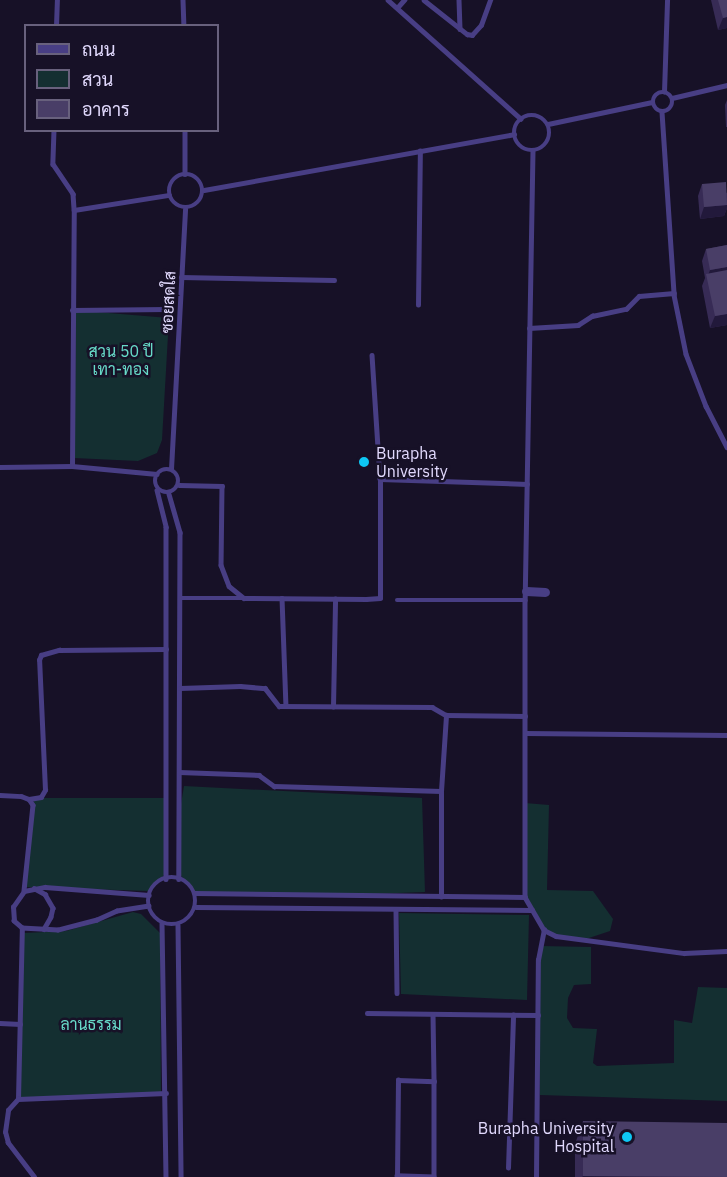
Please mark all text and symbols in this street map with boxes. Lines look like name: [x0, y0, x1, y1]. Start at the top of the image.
legend: [24, 24, 219, 132]
text: ถนน: [82, 38, 115, 61]
text: สวน: [82, 68, 113, 91]
text: อาคาร: [82, 98, 130, 121]
street label: ซอยสดใส: [157, 270, 179, 334]
park label: สวน 50 ปี เทา-ทอง: [89, 341, 153, 379]
place label: Burapha University: [376, 443, 448, 481]
marker: Burapha University: [357, 455, 371, 469]
park label: ลานธรรม: [60, 1014, 122, 1034]
place label: Burapha University Hospital: [478, 1118, 614, 1156]
marker: Burapha University Hospital: [618, 1128, 636, 1146]

